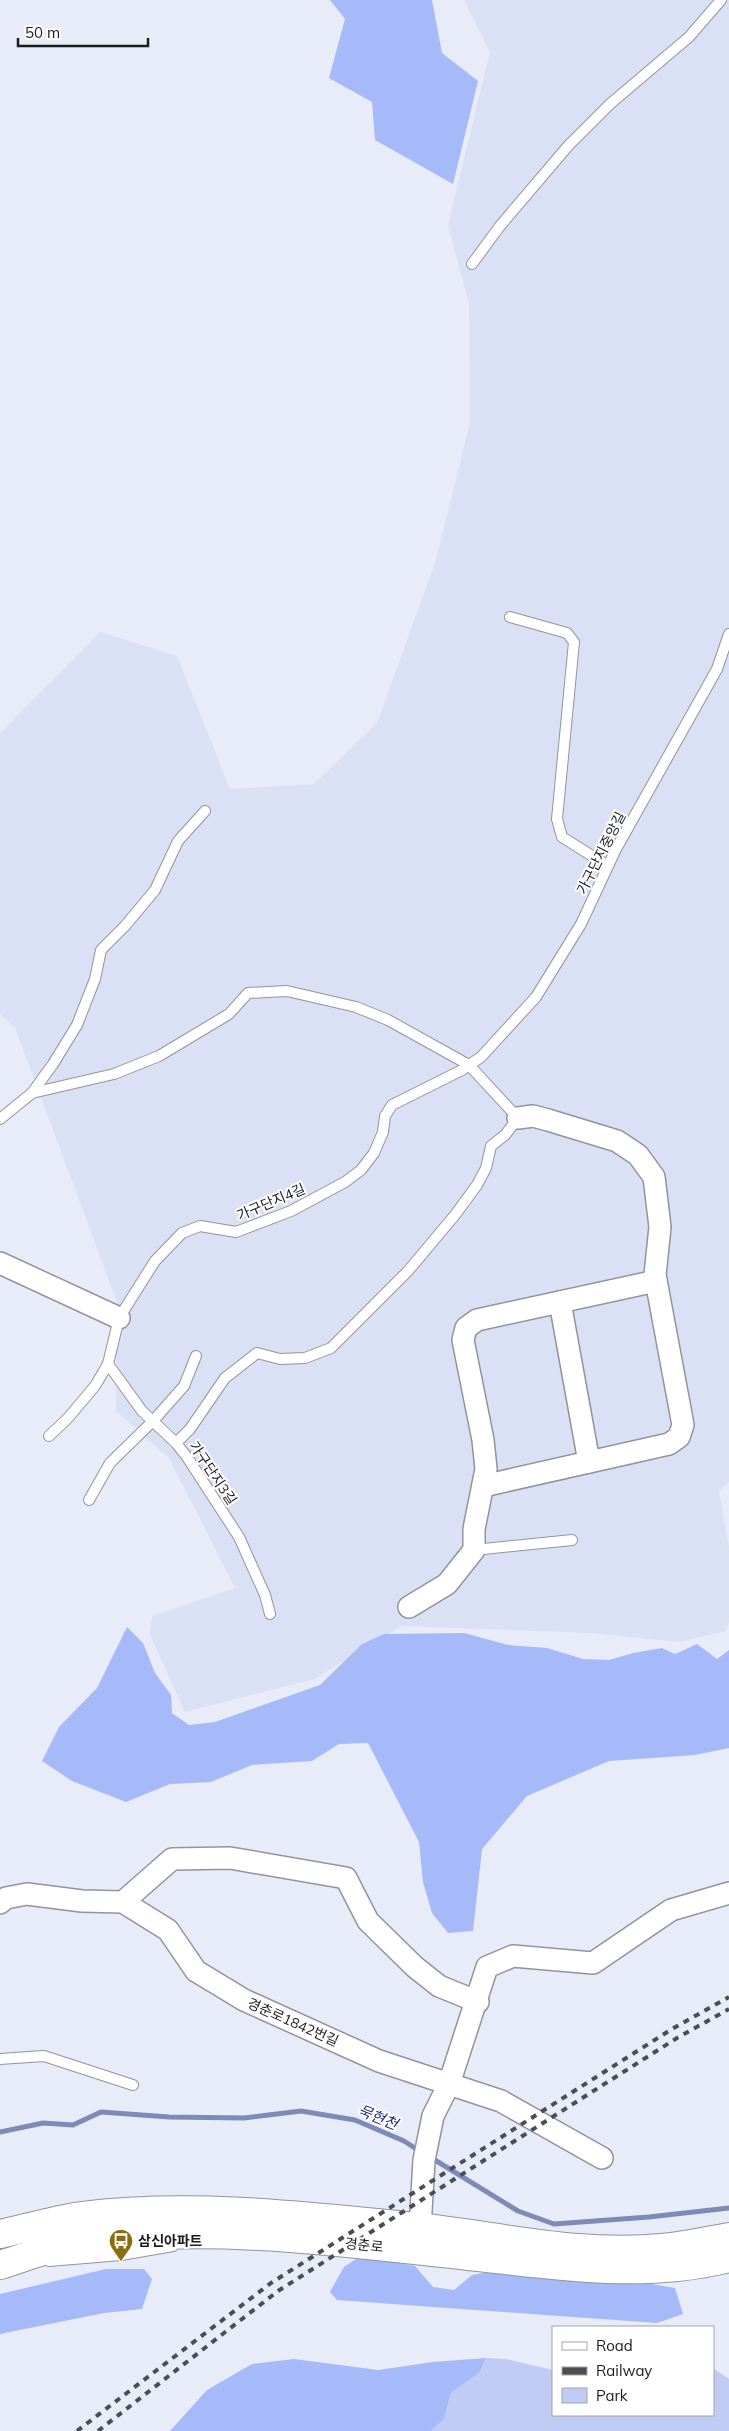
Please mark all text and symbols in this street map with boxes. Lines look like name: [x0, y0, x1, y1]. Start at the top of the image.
scale bar: [18, 15, 148, 47]
text: 50 m: [25, 23, 60, 42]
street label: 가구단지중앙길: [573, 809, 629, 897]
street label: 가구단지4길: [234, 1179, 308, 1225]
street label: 가구단지3길: [185, 1438, 241, 1508]
street label: 경춘로1842번길: [245, 1994, 341, 2050]
water label: 묵현천: [355, 2100, 403, 2134]
bus stop icon: 삼신아파트: [108, 2228, 134, 2262]
place label: 삼신아파트: [138, 2232, 203, 2250]
street label: 경춘로: [344, 2234, 384, 2256]
legend: [552, 2326, 714, 2416]
text: Road: [596, 2336, 633, 2355]
text: Railway: [596, 2361, 652, 2380]
text: Park: [596, 2386, 628, 2405]

